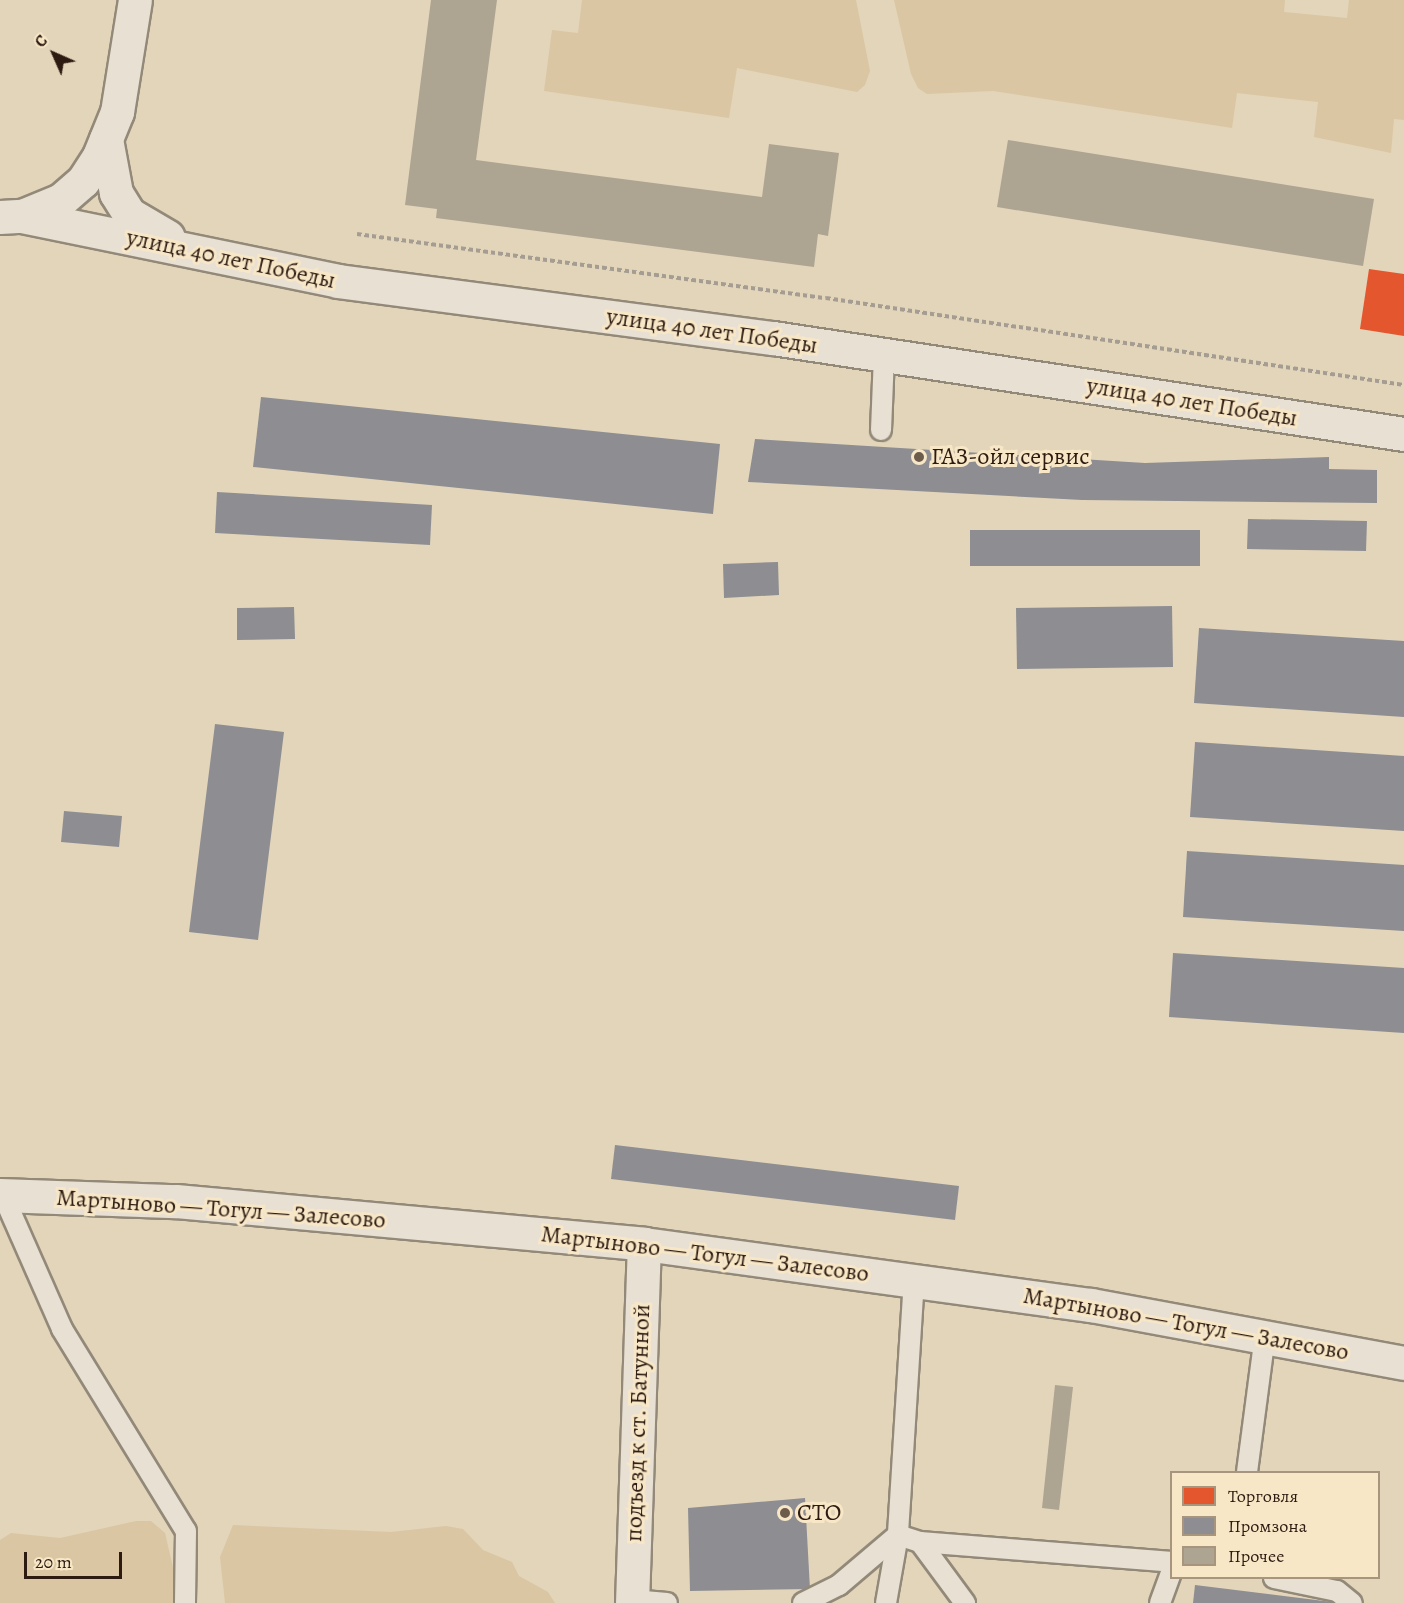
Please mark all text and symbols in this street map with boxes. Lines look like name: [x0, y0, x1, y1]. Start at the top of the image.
north arrow: [24, 24, 84, 84]
text: С: [30, 30, 53, 53]
street label: улица 40 лет Победы: [124, 223, 338, 295]
street label: улица 40 лет Победы: [605, 302, 819, 360]
street label: улица 40 лет Победы: [1085, 371, 1299, 433]
place label: ГАЗ-ойл сервис: [931, 443, 1090, 471]
marker: ГАЗ-ойл сервис: [912, 450, 926, 464]
street label: Мартыново — Тогул — Залесово: [54, 1183, 388, 1235]
street label: Мартыново — Тогул — Залесово: [538, 1219, 872, 1289]
street label: Мартыново — Тогул — Залесово: [1020, 1281, 1352, 1367]
street label: подъезд к ст. Батунной: [619, 1303, 657, 1543]
legend: [1170, 1471, 1380, 1579]
text: Торговля: [1228, 1484, 1298, 1508]
place label: СТО: [797, 1499, 841, 1527]
marker: СТО: [778, 1506, 792, 1520]
text: Промзона: [1228, 1514, 1307, 1538]
scale bar: [27, 1540, 124, 1578]
text: Прочее: [1228, 1544, 1284, 1568]
text: 20 m: [35, 1550, 72, 1574]

